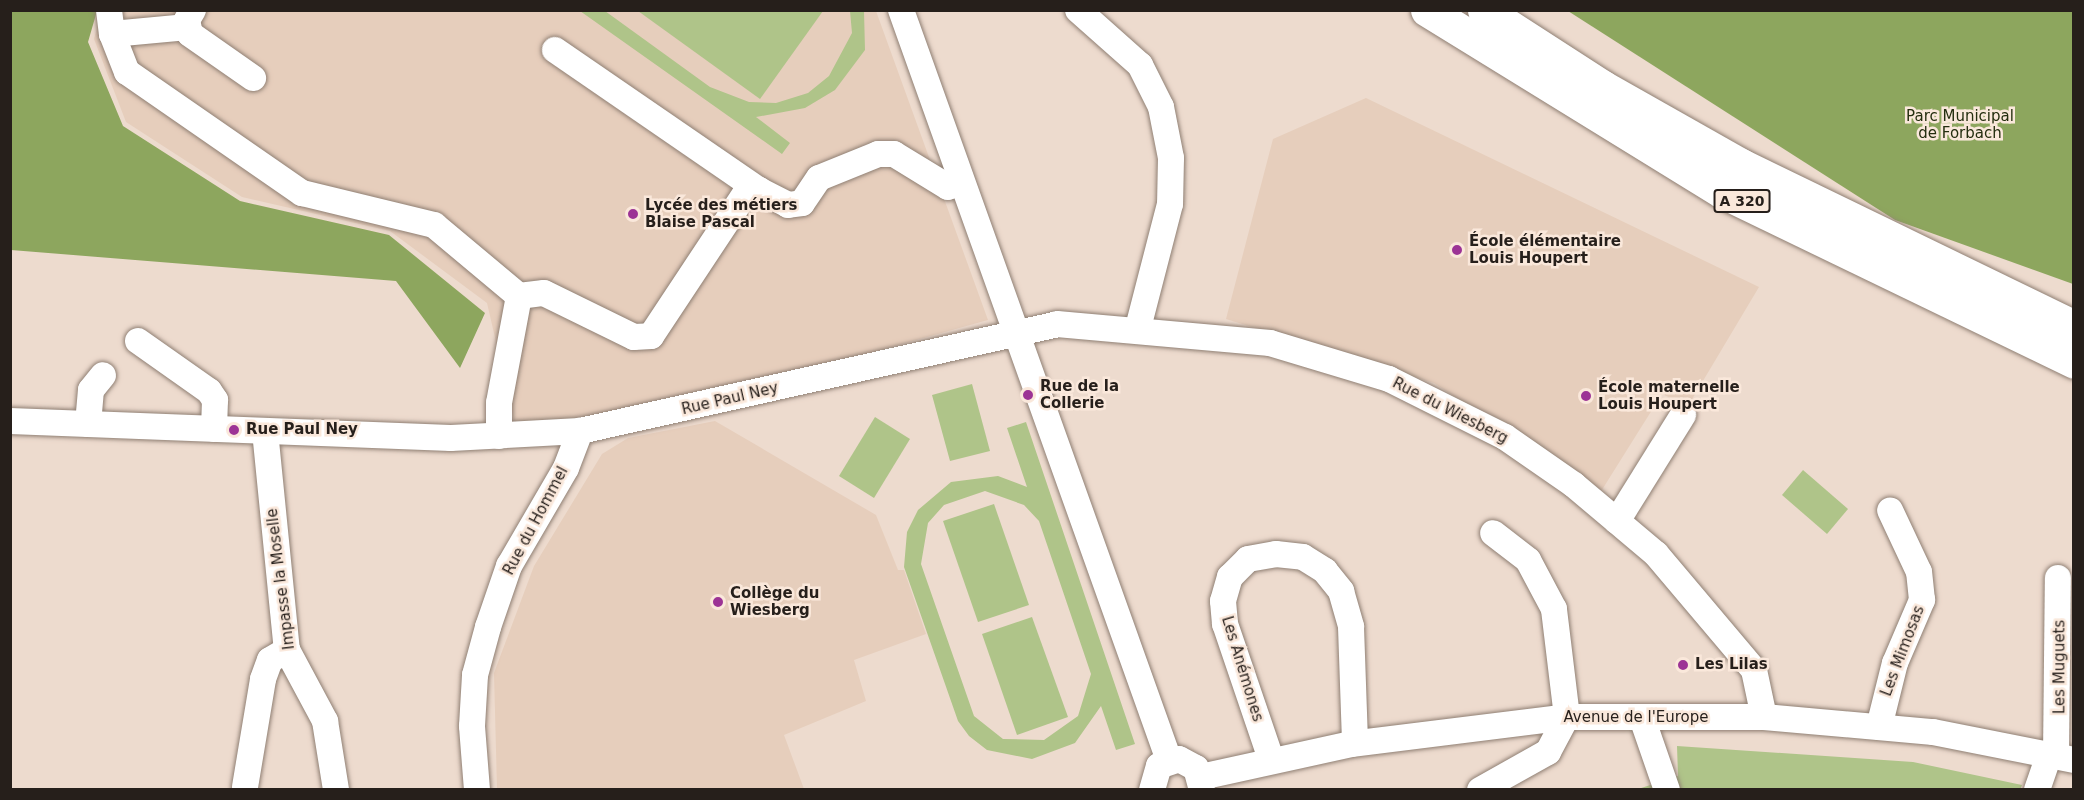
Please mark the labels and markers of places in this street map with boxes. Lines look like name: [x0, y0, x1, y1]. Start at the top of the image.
place label: Lycée des métiers Blaise Pascal: [645, 196, 797, 231]
marker: Lycée des métiers Blaise Pascal: [626, 207, 640, 221]
place label: École élémentaire Louis Houpert: [1469, 232, 1621, 267]
marker: École élémentaire Louis Houpert: [1450, 243, 1464, 257]
place label: Rue de la Collerie: [1040, 377, 1119, 412]
place label: École maternelle Louis Houpert: [1598, 378, 1740, 413]
marker: Rue de la Collerie: [1021, 388, 1035, 402]
marker: École maternelle Louis Houpert: [1579, 389, 1593, 403]
place label: Rue Paul Ney: [246, 421, 358, 439]
marker: Rue Paul Ney: [227, 423, 241, 437]
place label: Collège du Wiesberg: [730, 584, 819, 619]
marker: Collège du Wiesberg: [711, 595, 725, 609]
place label: Les Lilas: [1695, 656, 1768, 674]
marker: Les Lilas: [1676, 658, 1690, 672]

